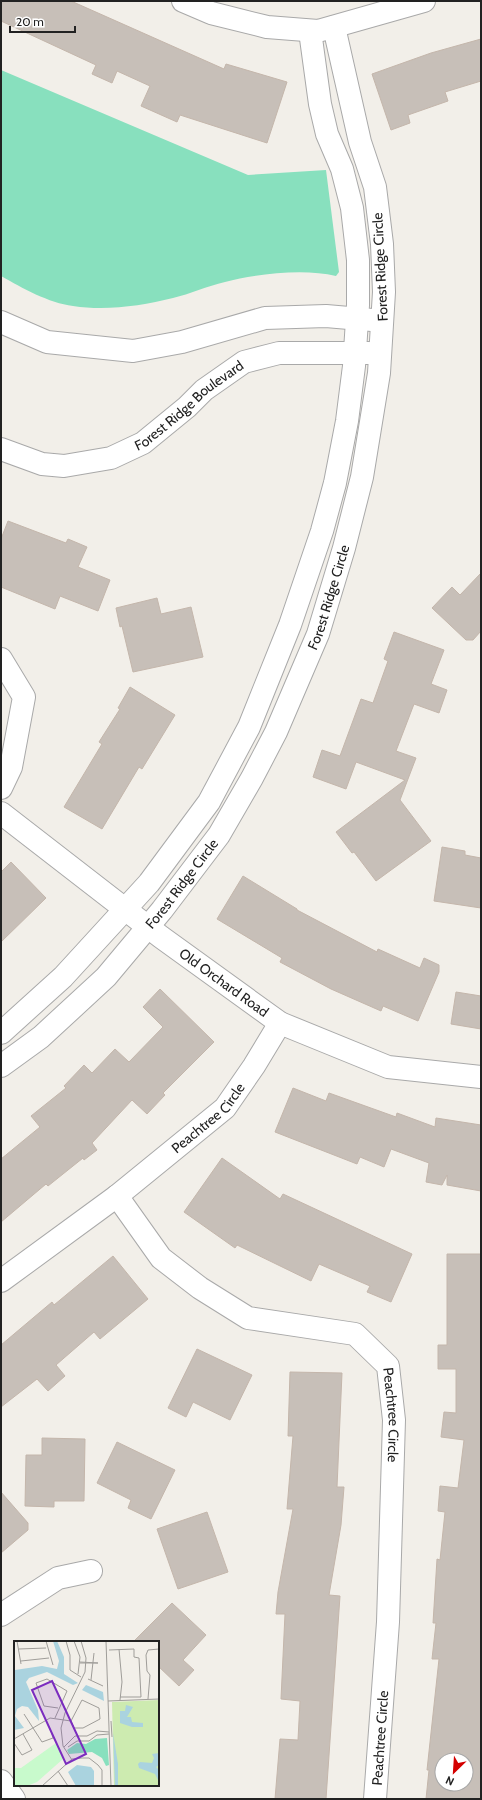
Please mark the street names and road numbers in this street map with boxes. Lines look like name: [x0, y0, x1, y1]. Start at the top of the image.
street label: Forest Ridge Circle: [368, 212, 392, 322]
street label: Forest Ridge Boulevard: [132, 356, 247, 455]
street label: Forest Ridge Circle: [303, 543, 353, 652]
street label: Forest Ridge Circle: [141, 835, 222, 932]
street label: Old Orchard Road: [176, 944, 272, 1021]
street label: Peachtree Circle: [168, 1079, 249, 1157]
street label: Peachtree Circle: [379, 1366, 403, 1462]
street label: Peachtree Circle: [368, 1690, 392, 1786]

